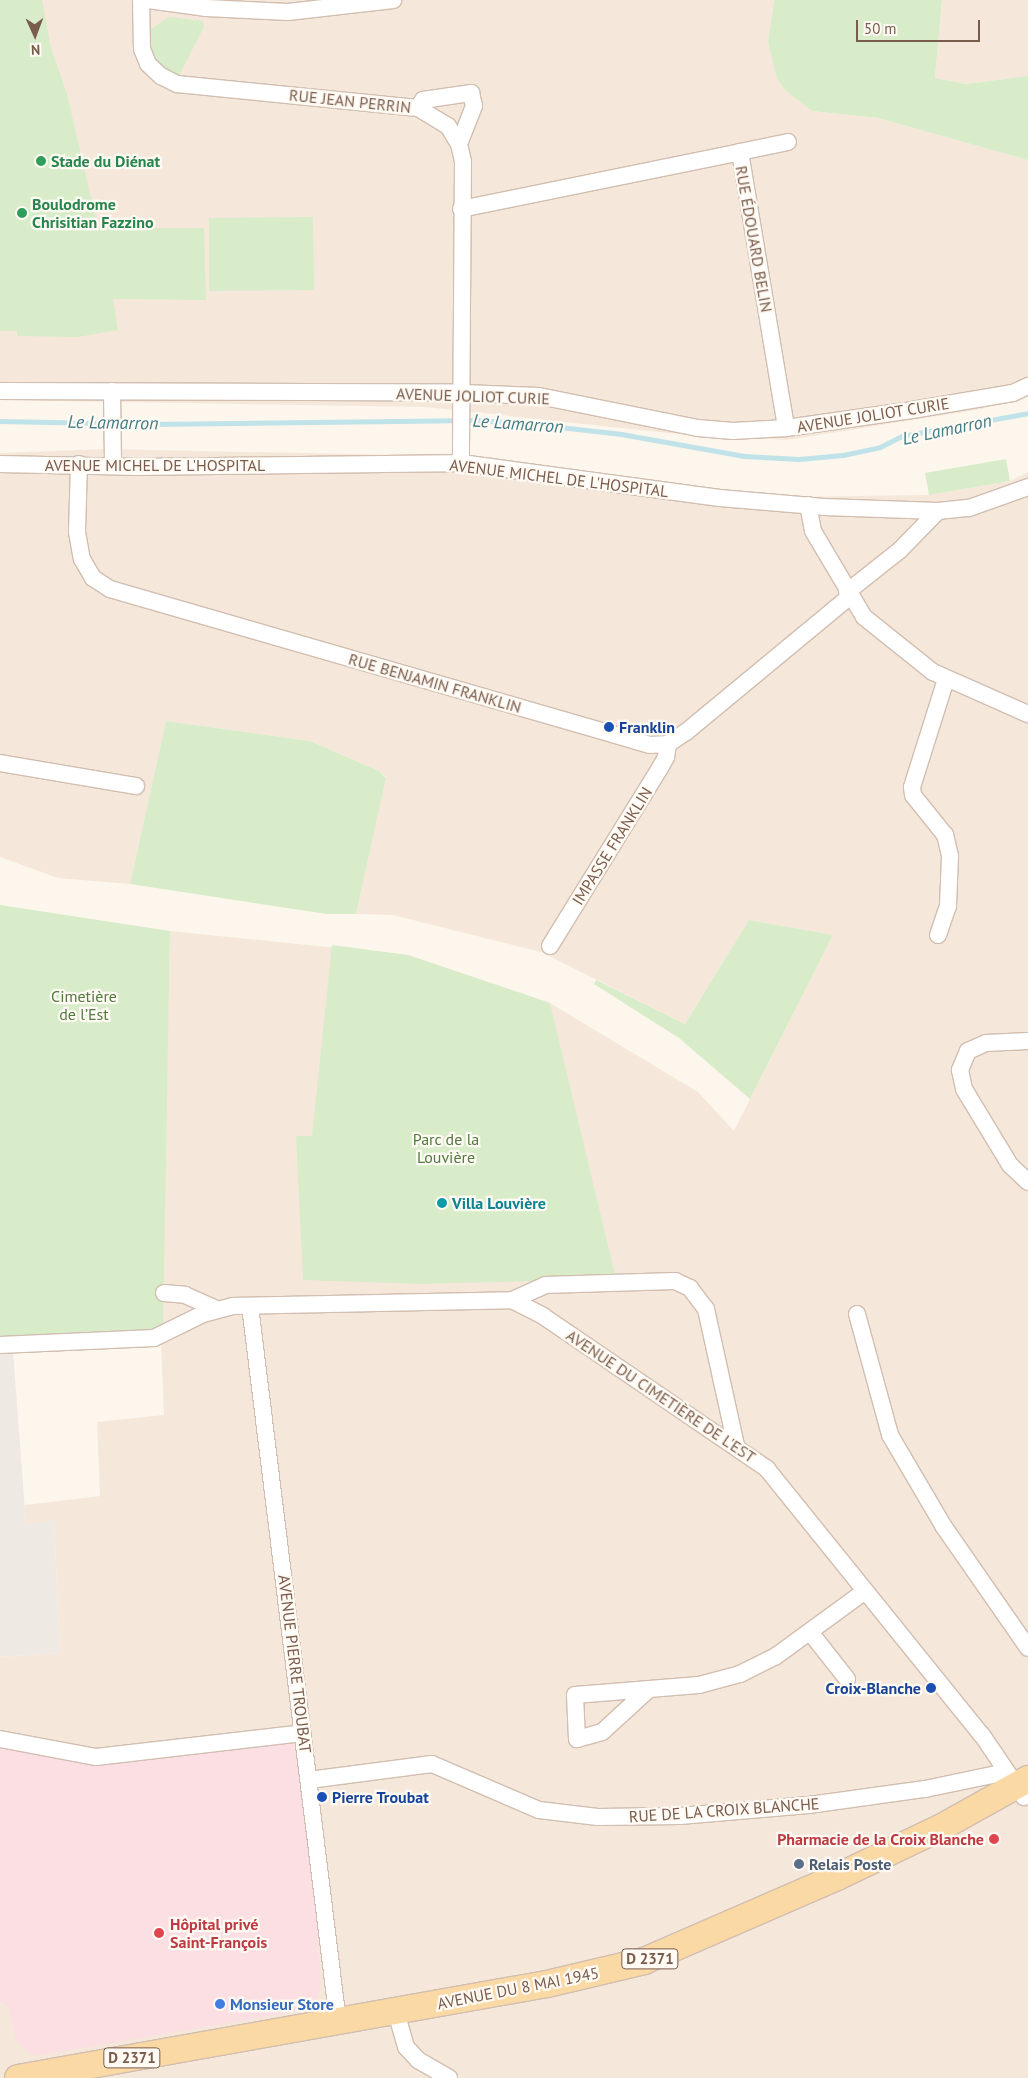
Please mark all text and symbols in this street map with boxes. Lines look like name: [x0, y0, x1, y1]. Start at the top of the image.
north arrow: [10, 10, 60, 60]
scale bar: [858, 10, 982, 42]
text: 50 m: [864, 19, 897, 38]
text: N: [31, 41, 40, 59]
street label: RUE JEAN PERRIN: [288, 85, 412, 117]
place label: Stade du Diénat: [51, 151, 160, 171]
marker: Stade du Diénat: [35, 155, 47, 167]
street label: RUE ÉDOUARD BELIN: [732, 164, 776, 314]
place label: Boulodrome Chrisitian Fazzino: [32, 194, 154, 232]
marker: Boulodrome Chrisitian Fazzino: [16, 207, 28, 219]
street label: AVENUE JOLIOT CURIE: [395, 384, 551, 408]
street label: AVENUE JOLIOT CURIE: [795, 393, 951, 437]
water label: Le Lamarron: [472, 410, 564, 438]
water label: Le Lamarron: [900, 410, 994, 450]
water label: Le Lamarron: [67, 411, 159, 435]
street label: AVENUE MICHEL DE L'HOSPITAL: [45, 455, 265, 475]
street label: AVENUE MICHEL DE L'HOSPITAL: [448, 455, 670, 501]
street label: RUE BENJAMIN FRANKLIN: [346, 649, 524, 717]
place label: Franklin: [619, 717, 675, 737]
marker: Franklin: [603, 721, 615, 733]
street label: IMPASSE FRANKLIN: [568, 783, 656, 909]
park label: Cimetière de l’Est: [51, 986, 117, 1024]
park label: Parc de la Louvière: [413, 1129, 479, 1167]
place label: Villa Louvière: [452, 1193, 546, 1213]
marker: Villa Louvière: [436, 1197, 448, 1209]
street label: AVENUE DU CIMETIÈRE DE L'EST: [563, 1325, 759, 1467]
street label: AVENUE PIERRE TROUBAT: [275, 1574, 315, 1754]
place label: Croix-Blanche: [826, 1678, 921, 1698]
marker: Croix-Blanche: [925, 1682, 937, 1694]
place label: Pierre Troubat: [332, 1787, 429, 1807]
marker: Pierre Troubat: [316, 1791, 328, 1803]
street label: RUE DE LA CROIX BLANCHE: [628, 1794, 820, 1826]
place label: Pharmacie de la Croix Blanche: [777, 1829, 984, 1849]
marker: Pharmacie de la Croix Blanche: [988, 1833, 1000, 1845]
place label: Relais Poste: [809, 1854, 891, 1874]
marker: Relais Poste: [793, 1858, 805, 1870]
place label: Hôpital privé Saint-François: [170, 1914, 267, 1952]
marker: Hôpital privé Saint-François: [152, 1926, 166, 1940]
road number: D 2371: [620, 1946, 680, 1972]
street label: AVENUE DU 8 MAI 1945: [436, 1963, 600, 2013]
place label: Monsieur Store: [230, 1994, 334, 2014]
marker: Monsieur Store: [214, 1998, 226, 2010]
road number: D 2371: [102, 2046, 162, 2070]

